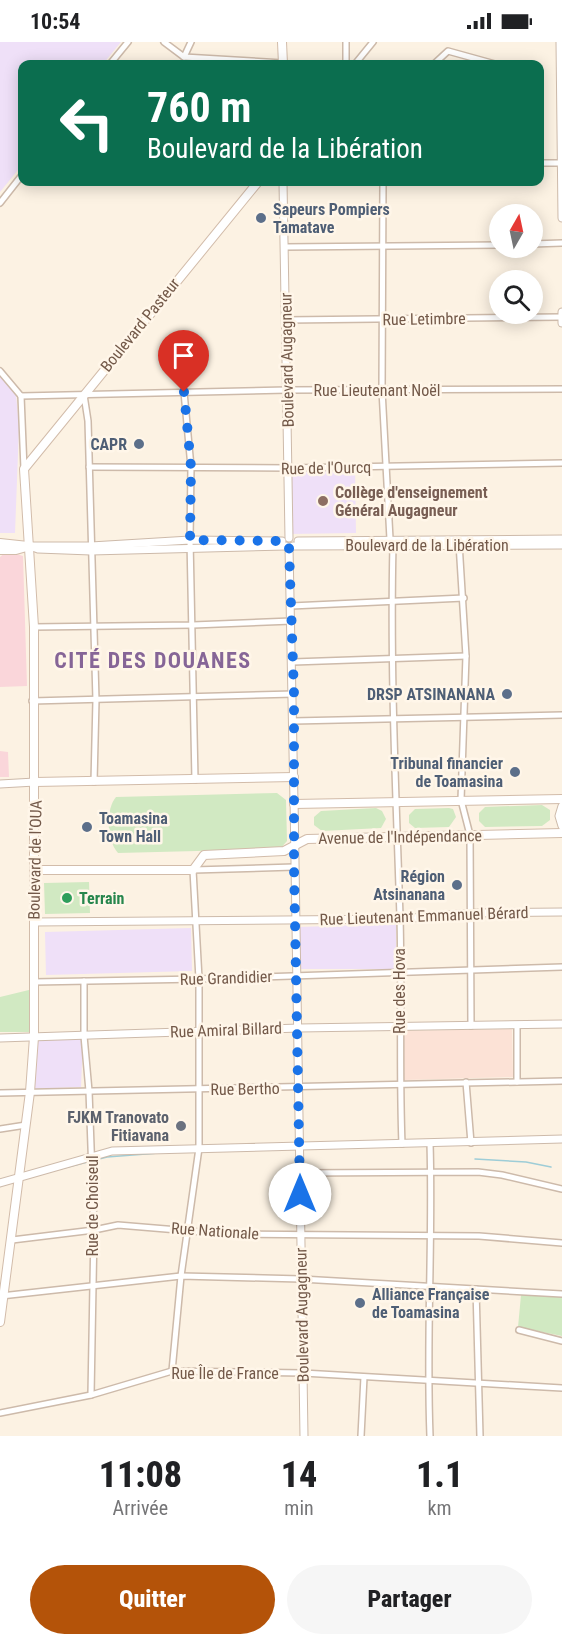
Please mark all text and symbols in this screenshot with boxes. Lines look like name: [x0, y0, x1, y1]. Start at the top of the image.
text: 10:54: [30, 9, 81, 34]
text: 760 m: [147, 83, 252, 132]
icon: left: [48, 84, 126, 162]
text: Boulevard de la Libération: [147, 133, 423, 165]
place label: Sapeurs Pompiers Tamatave: [273, 200, 390, 237]
north arrow: [489, 204, 543, 258]
map controls: [489, 204, 543, 324]
marker: Sapeurs Pompiers Tamatave: [254, 211, 268, 225]
button: search: [489, 270, 543, 324]
street label: Boulevard Pasteur: [96, 274, 184, 376]
street label: Boulevard Augagneur: [276, 292, 298, 427]
street label: Rue Letimbre: [382, 309, 466, 329]
pin: [158, 330, 209, 392]
icon: arrive: [167, 339, 200, 372]
street label: Rue Lieutenant Noël: [314, 381, 440, 400]
place label: CAPR: [90, 435, 127, 454]
marker: CAPR: [132, 437, 146, 451]
street label: Rue de l'Ourcq: [281, 458, 371, 478]
place label: Collège d'enseignement Général Augagneur: [335, 483, 488, 520]
marker: Collège d'enseignement Général Augagneur: [316, 494, 330, 508]
street label: Boulevard de la Libération: [345, 536, 509, 555]
district label: CITÉ DES DOUANES: [54, 648, 252, 673]
place label: DRSP ATSINANANA: [367, 685, 495, 704]
marker: DRSP ATSINANANA: [500, 687, 514, 701]
place label: Tribunal financier de Toamasina: [390, 754, 503, 791]
marker: Tribunal financier de Toamasina: [508, 765, 522, 779]
street label: Boulevard de l'OUA: [24, 800, 46, 920]
place label: Toamasina Town Hall: [99, 809, 168, 846]
marker: Toamasina Town Hall: [80, 820, 94, 834]
street label: Avenue de l'Indépendance: [318, 826, 482, 848]
place label: Région Atsinanana: [373, 867, 445, 904]
marker: Région Atsinanana: [450, 878, 464, 892]
place label: Terrain: [79, 889, 125, 908]
marker: Terrain: [60, 891, 74, 905]
street label: Rue Lieutenant Emmanuel Bérard: [319, 903, 529, 929]
street label: Rue des Hova: [390, 948, 409, 1034]
street label: Rue Grandidier: [179, 967, 273, 989]
street label: Rue Amiral Billard: [170, 1019, 282, 1041]
street label: Rue Bertho: [210, 1079, 280, 1099]
place label: FJKM Tranovato Fitiavana: [67, 1108, 169, 1145]
marker: FJKM Tranovato Fitiavana: [174, 1119, 188, 1133]
street label: Rue de Choiseul: [83, 1155, 102, 1257]
position arrow: [268, 1162, 332, 1226]
street label: Rue Nationale: [170, 1218, 260, 1244]
street label: Boulevard Augagneur: [291, 1247, 313, 1382]
place label: Alliance Française de Toamasina: [372, 1285, 490, 1322]
marker: Alliance Française de Toamasina: [353, 1296, 367, 1310]
street label: Rue Île de France: [171, 1364, 279, 1383]
text: 11:08: [99, 1454, 182, 1496]
text: 14: [281, 1454, 317, 1496]
text: 1.1: [416, 1454, 463, 1496]
text: Arrivée: [113, 1496, 168, 1520]
text: min: [284, 1496, 314, 1520]
text: km: [428, 1496, 452, 1520]
button: Quitter: [30, 1565, 275, 1634]
button: Partager: [287, 1565, 532, 1634]

